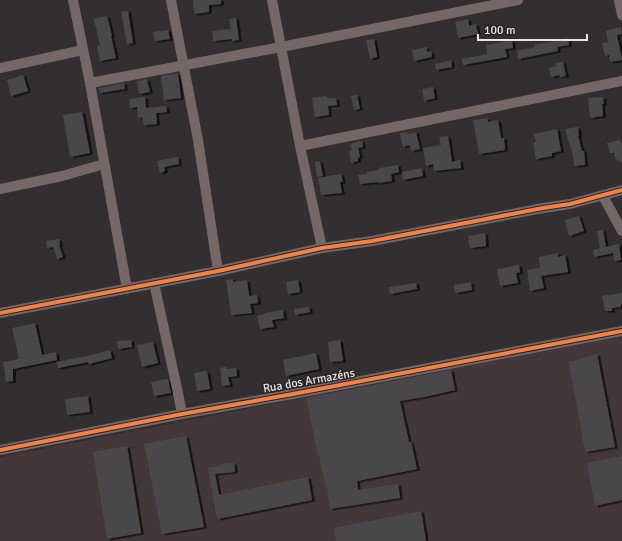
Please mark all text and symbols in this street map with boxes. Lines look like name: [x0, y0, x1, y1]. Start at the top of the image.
scale bar: [478, 16, 587, 42]
text: 100 m: [484, 23, 516, 38]
street label: Rua dos Armazéns: [262, 366, 356, 396]

